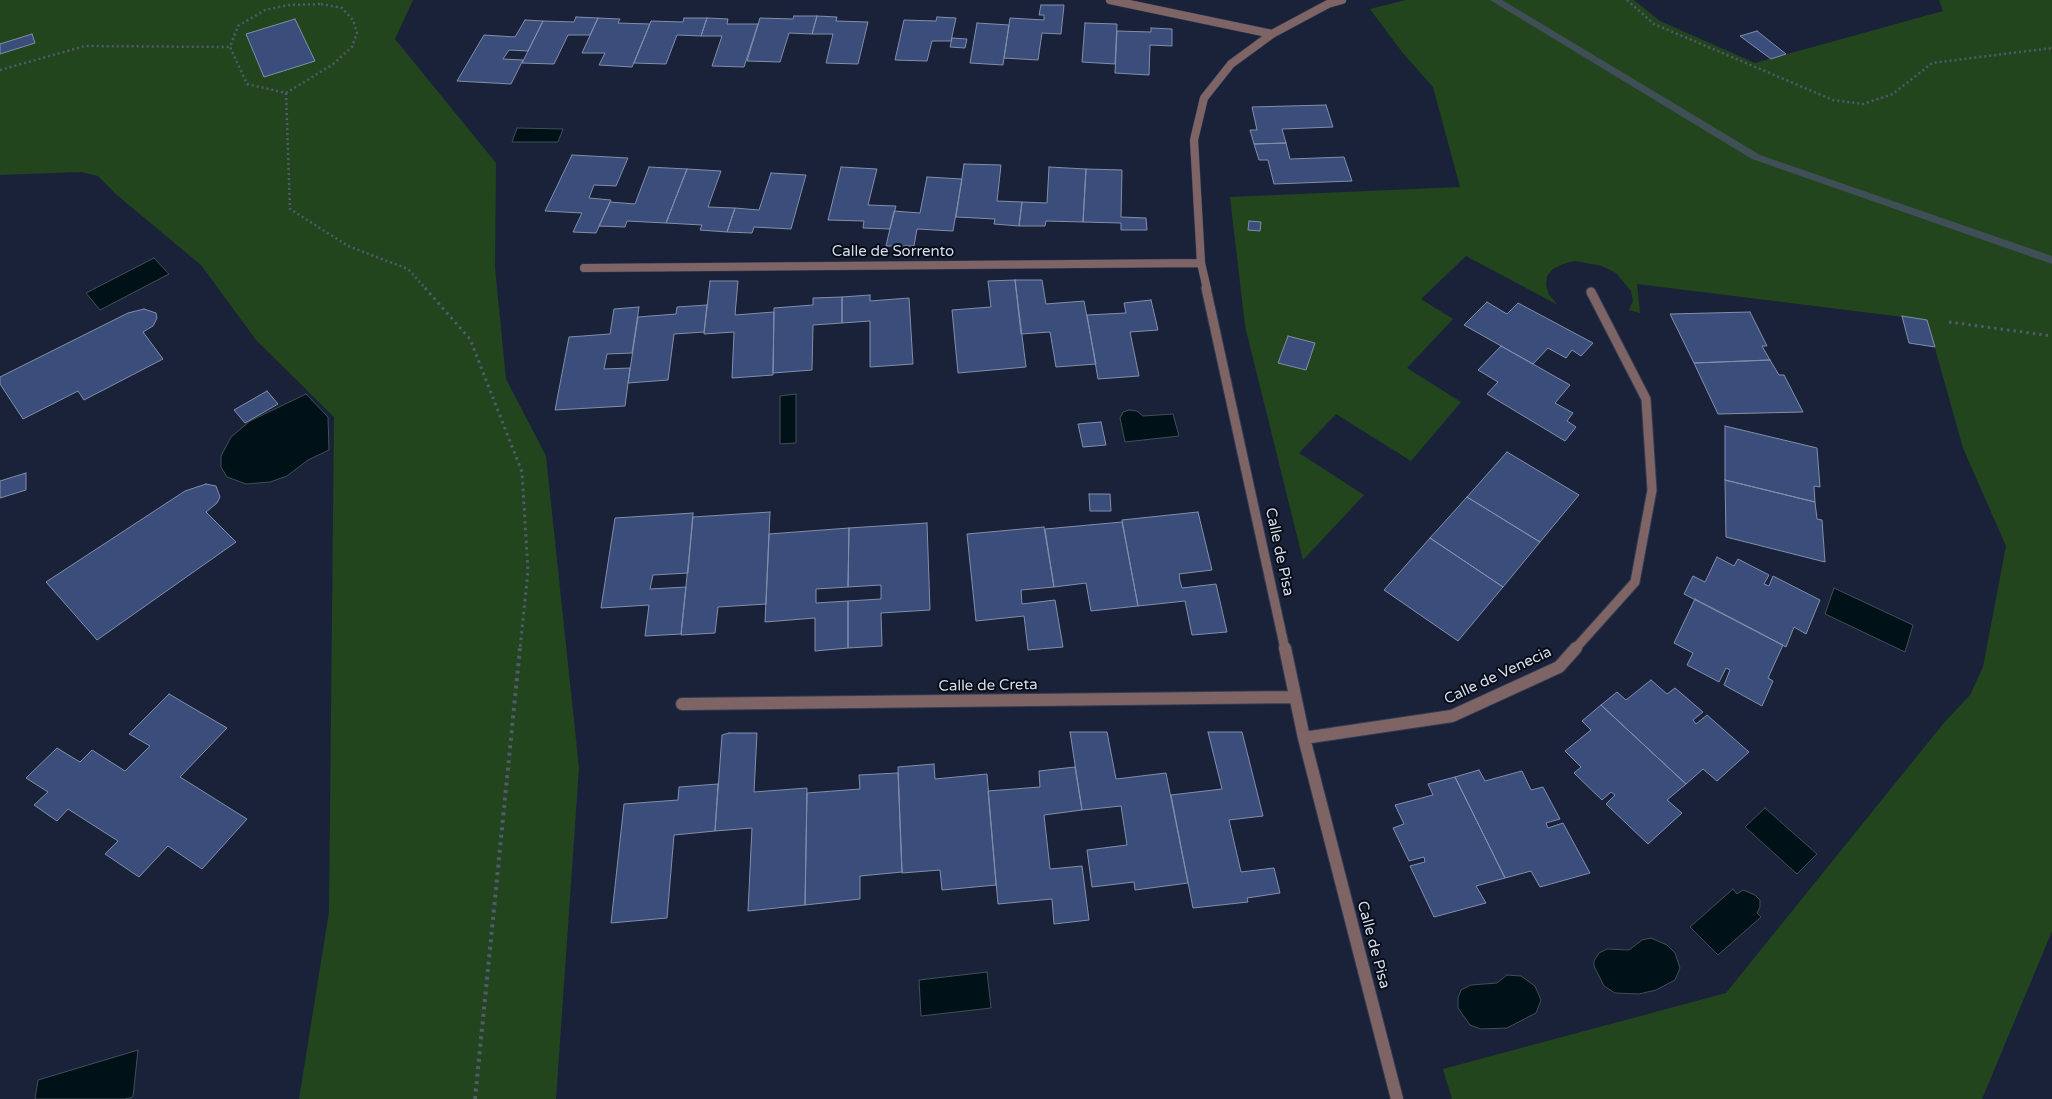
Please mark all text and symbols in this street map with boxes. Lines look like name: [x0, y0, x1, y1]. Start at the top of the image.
street label: Calle de Sorrento: [832, 243, 954, 261]
street label: Calle de Pisa: [1261, 506, 1297, 598]
street label: Calle de Venecia: [1441, 643, 1555, 709]
street label: Calle de Creta: [938, 676, 1038, 696]
street label: Calle de Pisa: [1353, 899, 1393, 991]

